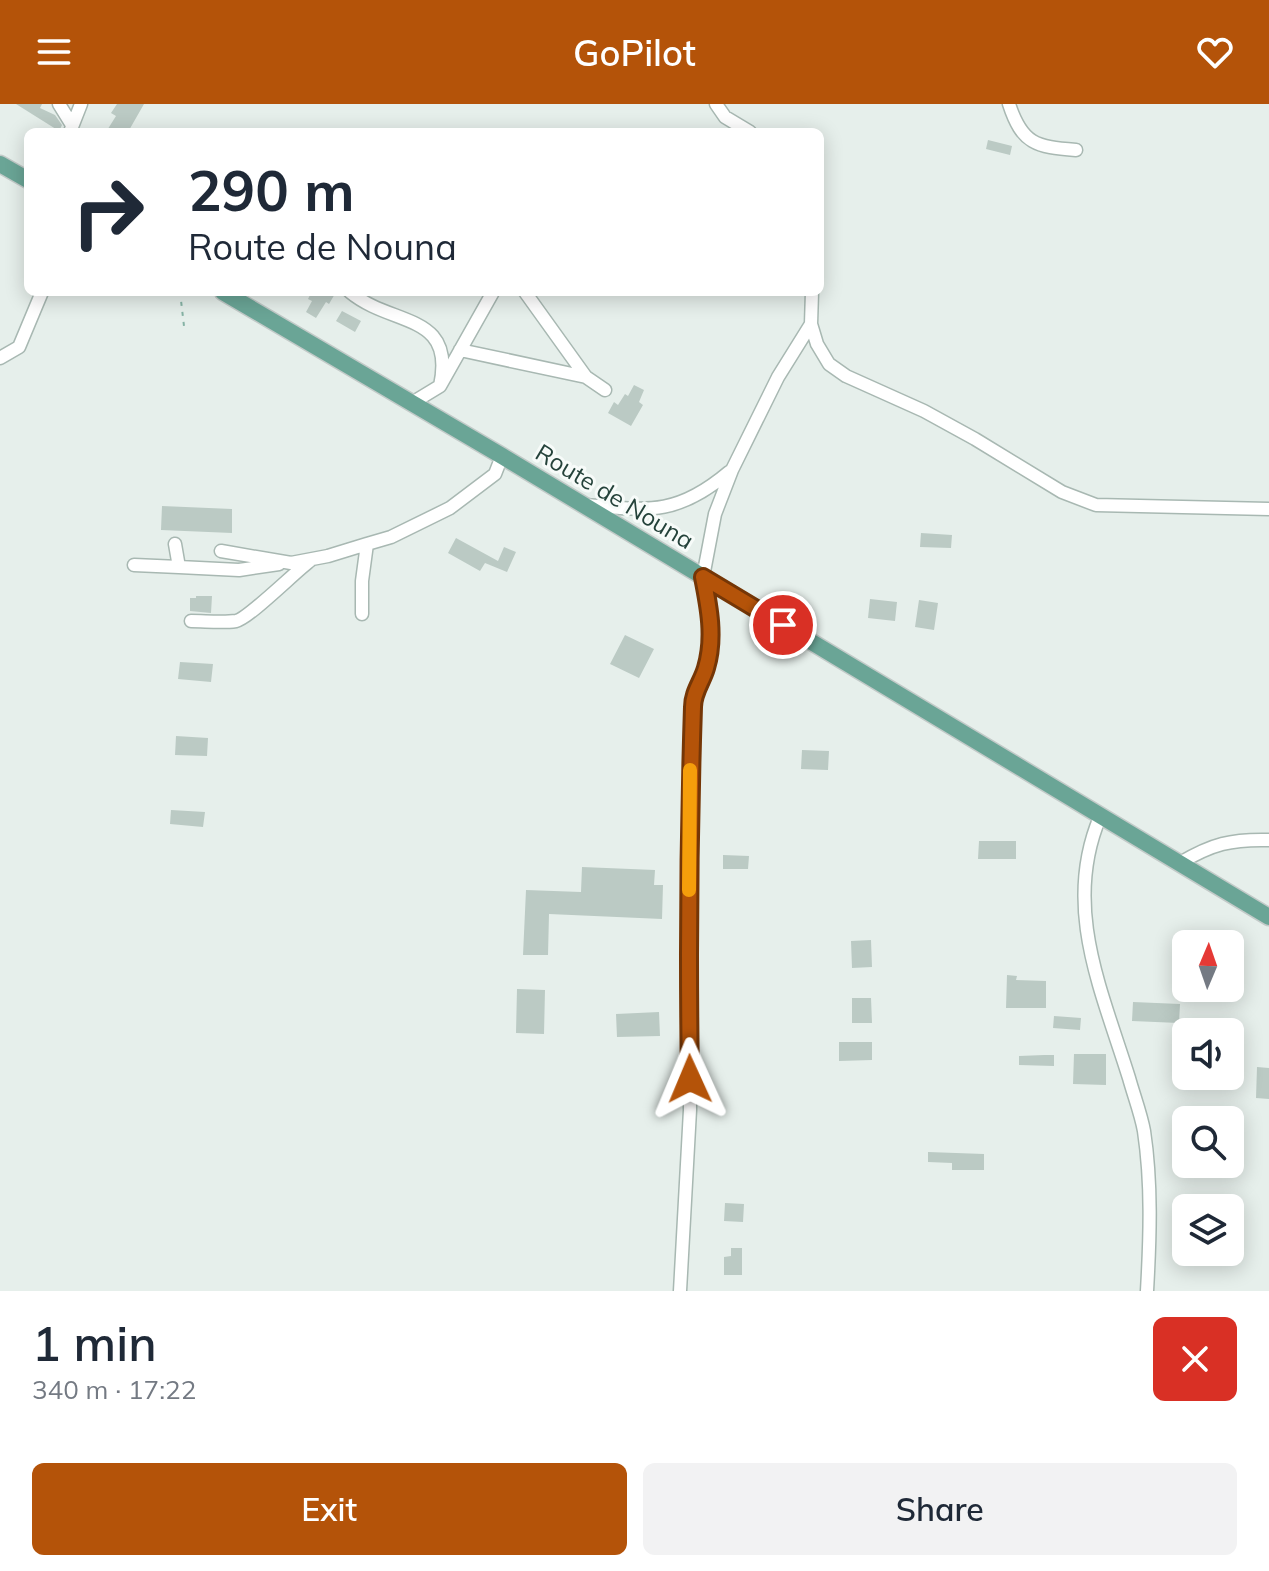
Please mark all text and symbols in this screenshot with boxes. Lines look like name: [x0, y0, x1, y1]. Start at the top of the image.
icon: menu: [32, 30, 76, 74]
text: GoPilot: [573, 30, 696, 75]
icon: heart: [1193, 30, 1237, 74]
text: 290 m: [188, 155, 355, 225]
icon: right: [56, 160, 160, 264]
text: Route de Nouna: [188, 224, 457, 269]
street label: Route de Nouna: [530, 437, 700, 555]
pin: [749, 591, 817, 659]
icon: arrive: [761, 603, 805, 647]
north arrow: [1172, 930, 1244, 1002]
map controls: [1172, 930, 1244, 1266]
button: sound: [1172, 1018, 1244, 1090]
position arrow: [648, 1037, 732, 1121]
button: search: [1172, 1106, 1244, 1178]
button: layers: [1172, 1194, 1244, 1266]
text: 1 min: [32, 1313, 157, 1373]
button: close: [1153, 1317, 1237, 1401]
text: 340 m · 17:22: [32, 1373, 196, 1406]
button: Exit: [32, 1463, 627, 1555]
button: Share: [643, 1463, 1237, 1555]

